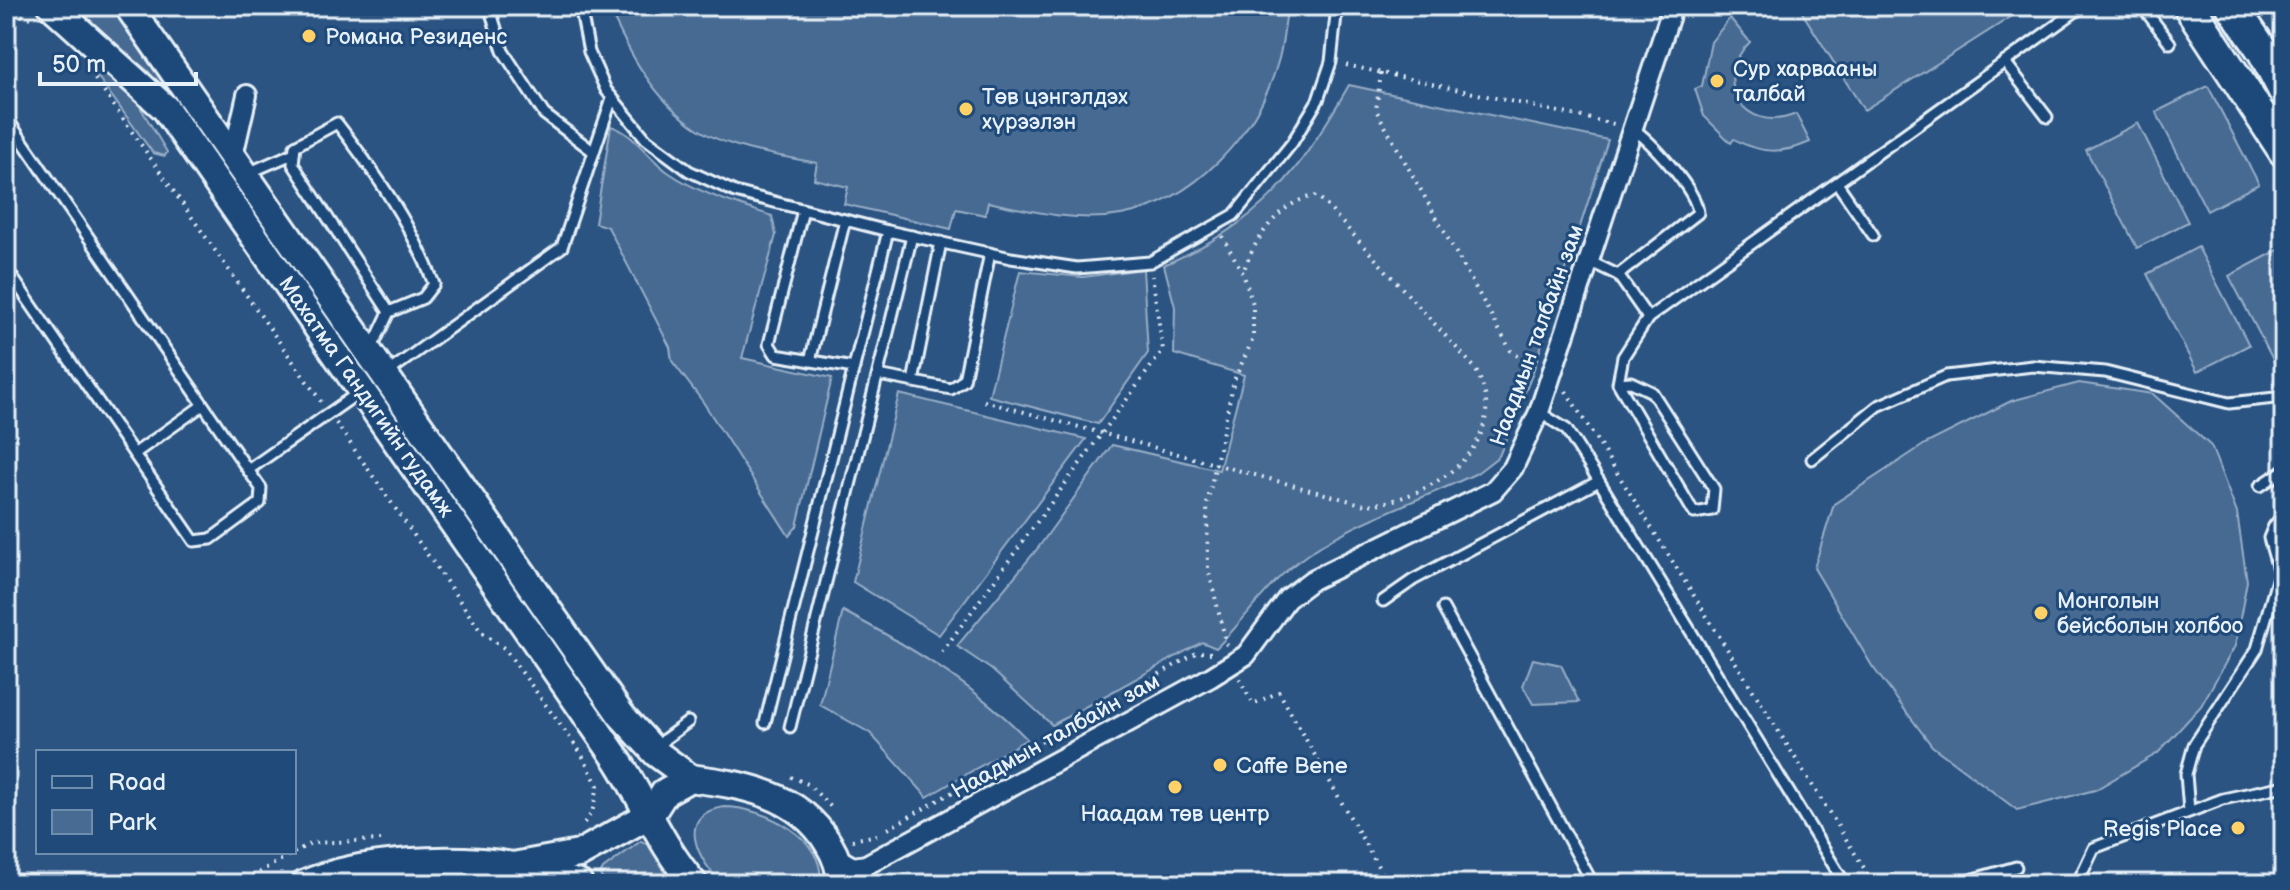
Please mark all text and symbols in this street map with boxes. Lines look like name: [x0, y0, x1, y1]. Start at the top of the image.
place label: Романа Резиденс: [325, 24, 507, 51]
marker: Романа Резиденс: [300, 27, 318, 45]
scale bar: [40, 36, 196, 86]
text: 50 m: [52, 50, 106, 79]
place label: Сур харвааны талбай: [1733, 56, 1877, 108]
marker: Сур харвааны талбай: [1708, 72, 1726, 90]
place label: Төв цэнгэлдэх хүрээлэн: [982, 84, 1128, 136]
marker: Төв цэнгэлдэх хүрээлэн: [957, 100, 975, 118]
street label: Наадмын талбайн зам: [1485, 221, 1590, 450]
street label: Махатма Гандигийн гудамж: [272, 271, 460, 523]
place label: Монголын бейсболын холбоо: [2057, 588, 2243, 640]
marker: Монголын бейсболын холбоо: [2032, 604, 2050, 622]
street label: Наадмын талбайн зам: [947, 668, 1165, 805]
legend: [36, 750, 296, 854]
place label: Caffe Bene: [1236, 753, 1348, 780]
marker: Caffe Bene: [1211, 756, 1229, 774]
text: Road: [108, 768, 166, 797]
marker: Наадам төв центр: [1166, 778, 1184, 796]
place label: Наадам төв центр: [1081, 801, 1270, 828]
text: Park: [108, 808, 156, 837]
place label: Regis Place: [2103, 816, 2222, 843]
marker: Regis Place: [2229, 819, 2247, 837]

